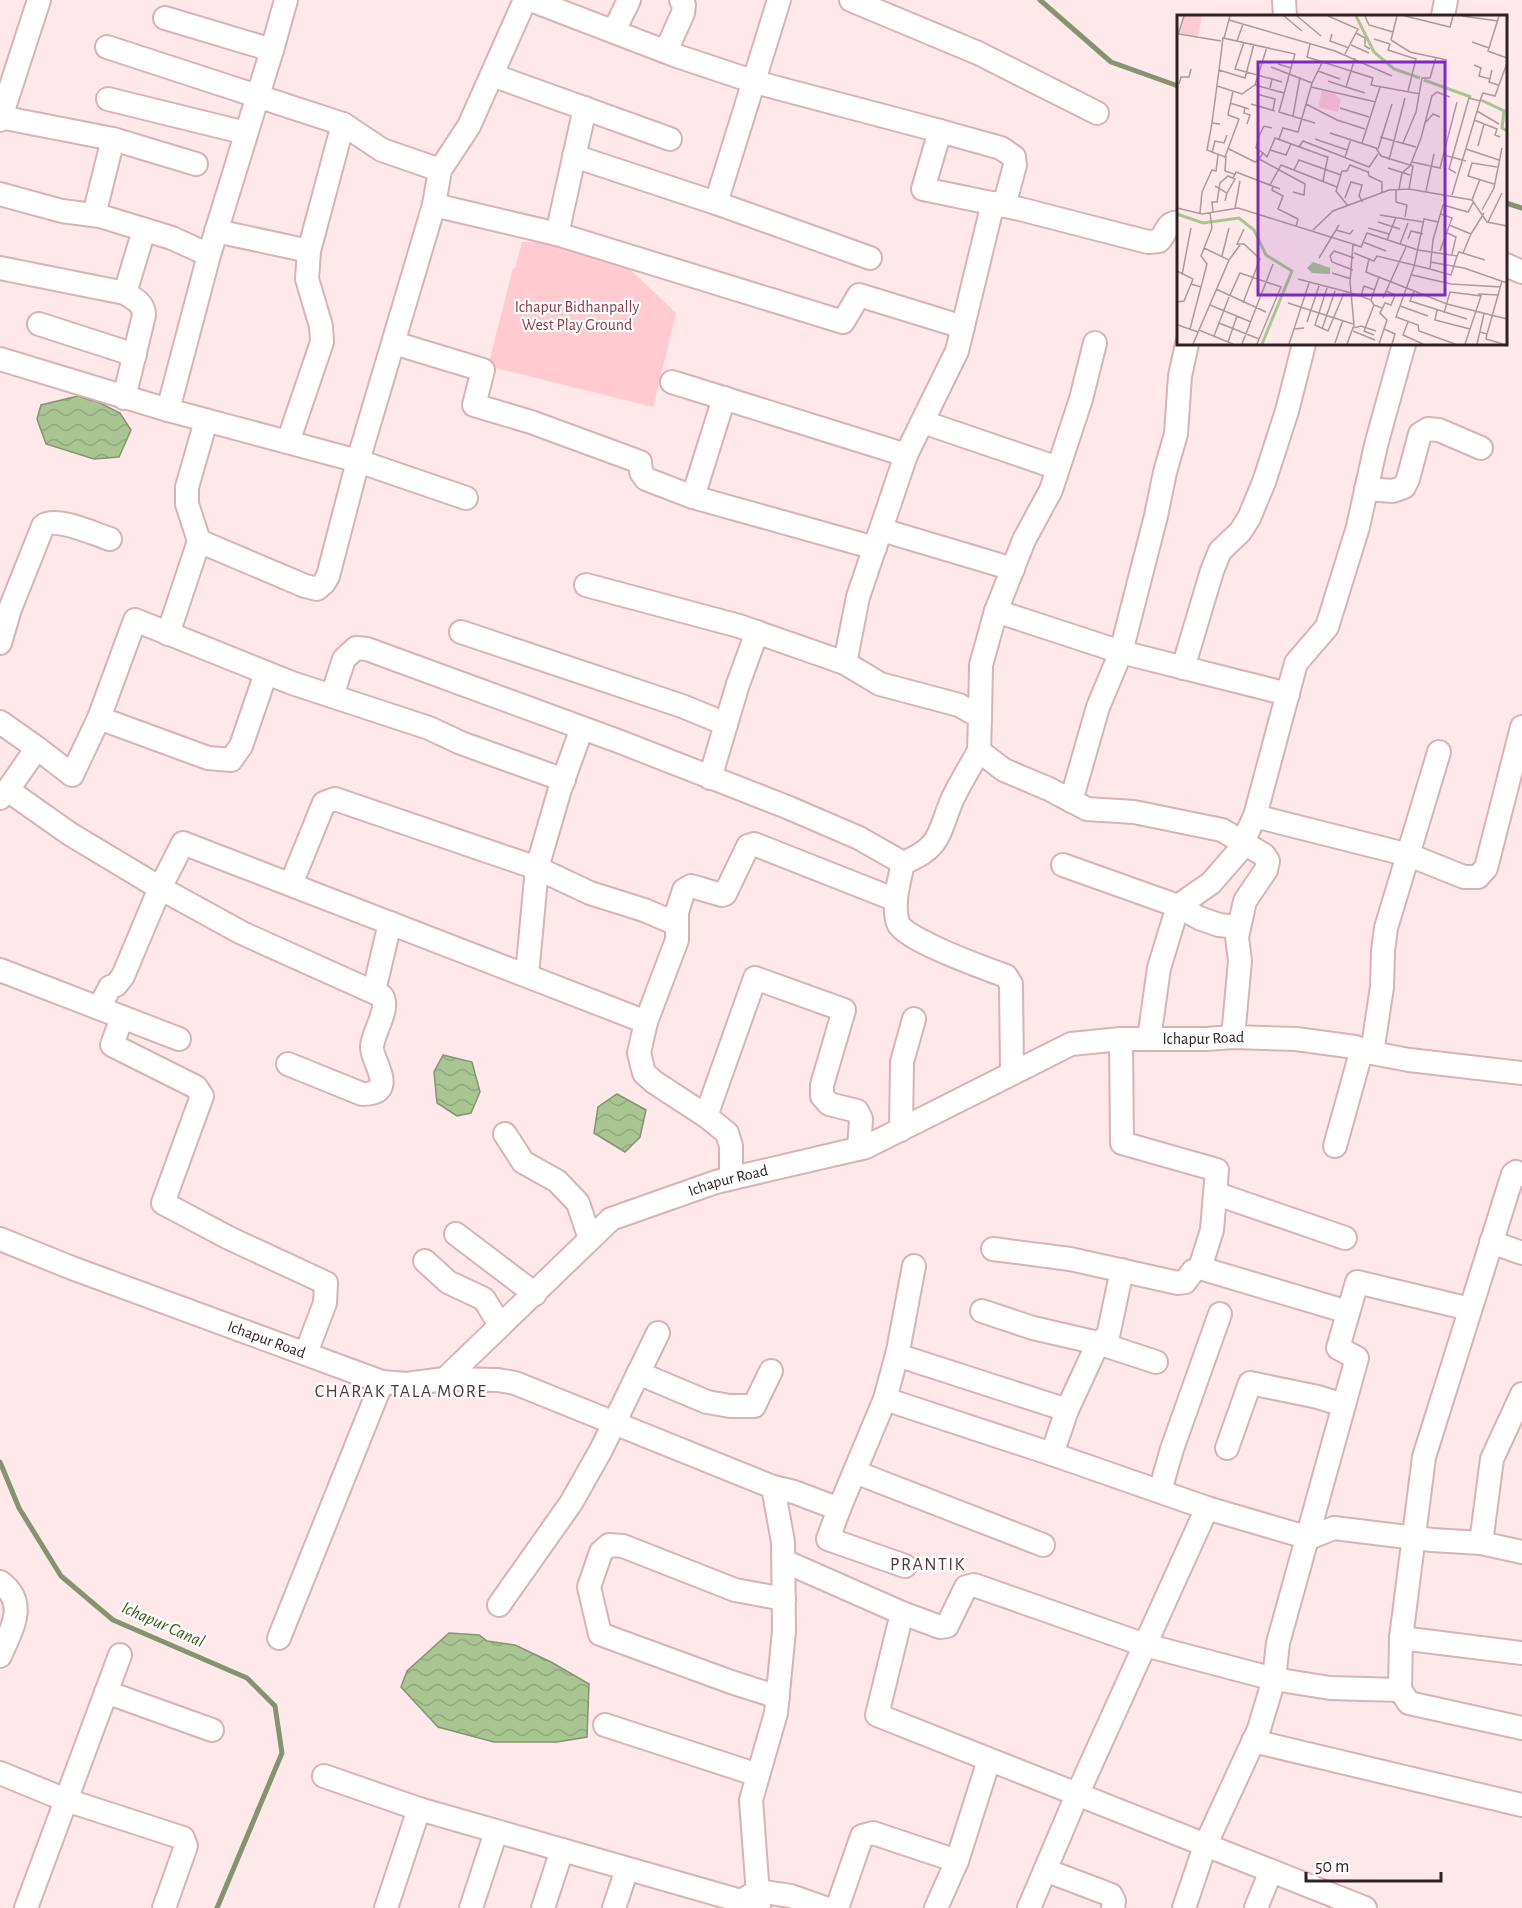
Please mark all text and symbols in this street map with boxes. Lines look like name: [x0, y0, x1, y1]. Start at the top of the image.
inset map: [1177, 15, 1507, 345]
park label: Ichapur Bidhanpally West Play Ground: [515, 299, 639, 334]
street label: Ichapur Road: [1163, 1029, 1244, 1047]
street label: Ichapur Road: [686, 1162, 769, 1199]
street label: Ichapur Road: [226, 1318, 308, 1361]
district label: CHARAK TALA MORE: [315, 1383, 487, 1401]
district label: PRANTIK: [890, 1556, 966, 1574]
water label: Ichapur Canal: [119, 1599, 207, 1651]
scale bar: [1306, 1845, 1441, 1883]
text: 50 m: [1315, 1858, 1349, 1876]

